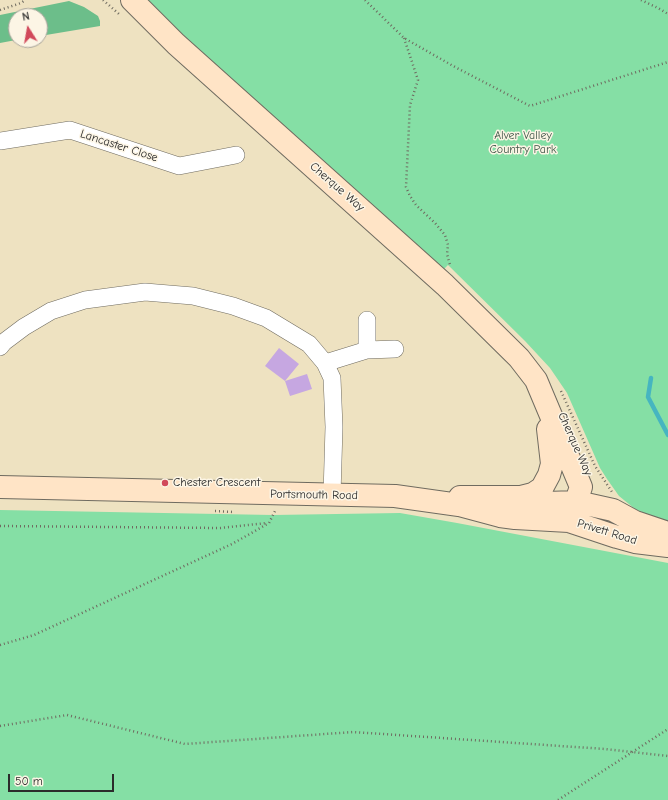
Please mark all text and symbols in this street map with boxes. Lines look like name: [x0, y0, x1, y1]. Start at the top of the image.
north arrow: [8, 8, 48, 48]
text: N: [21, 10, 31, 24]
street label: Lancaster Close: [78, 127, 160, 165]
park label: Alver Valley Country Park: [489, 129, 557, 157]
street label: Cherque Way: [307, 159, 367, 215]
street label: Cherque Way: [555, 410, 595, 478]
place label: Chester Crescent: [173, 476, 260, 490]
marker: Chester Crescent: [160, 478, 170, 488]
street label: Portsmouth Road: [270, 487, 358, 503]
street label: Privett Road: [575, 516, 639, 548]
scale bar: [10, 766, 116, 792]
text: 50 m: [15, 774, 43, 788]

